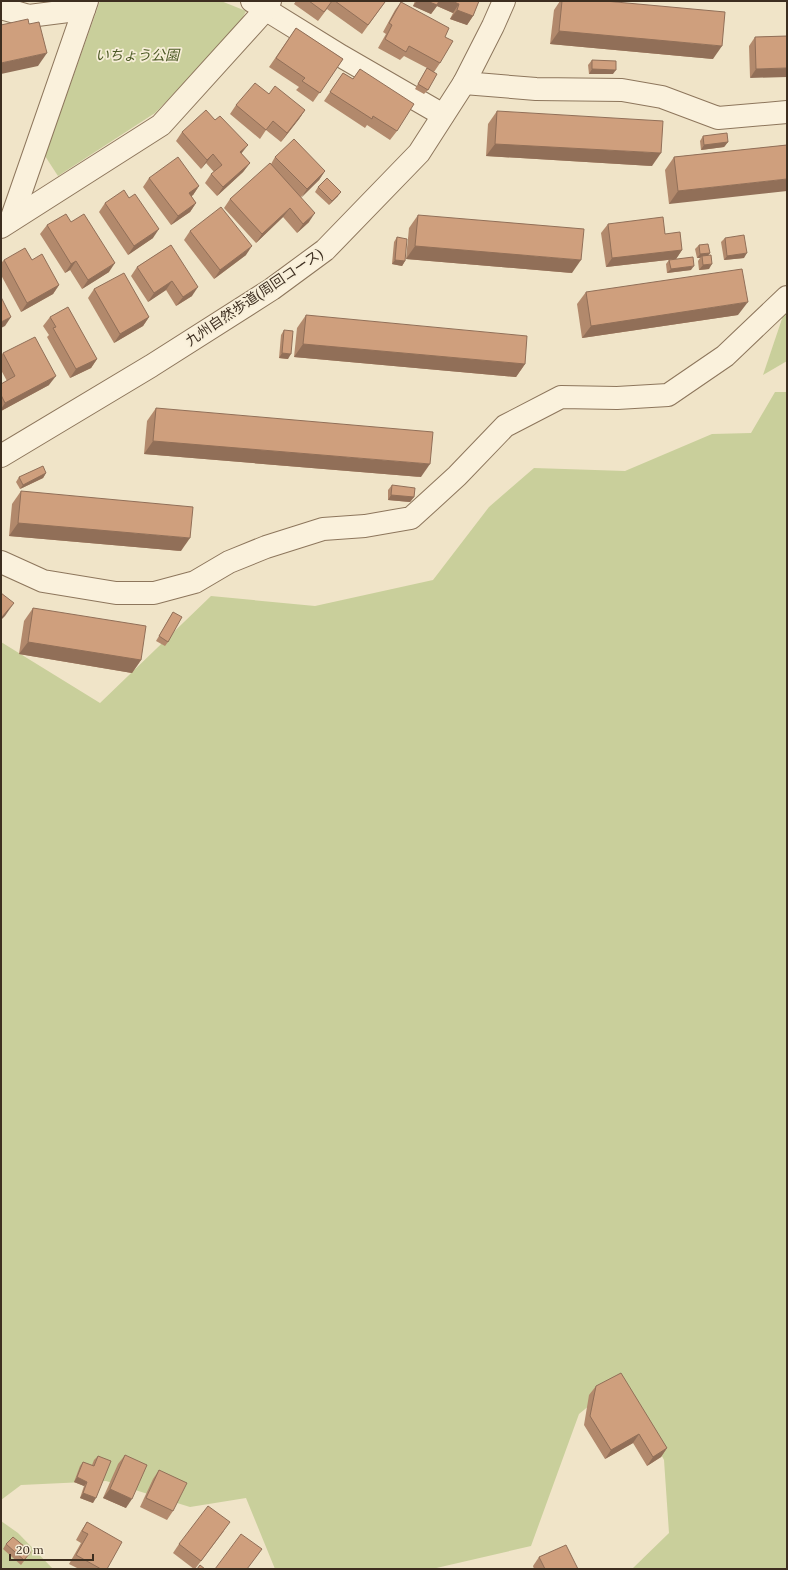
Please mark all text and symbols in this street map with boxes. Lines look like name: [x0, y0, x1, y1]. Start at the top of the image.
park label: いちょう公園: [95, 46, 181, 64]
street label: 九州自然歩道(周回コース): [182, 244, 326, 350]
scale bar: [10, 1536, 93, 1562]
text: 20 m: [16, 1542, 44, 1557]

